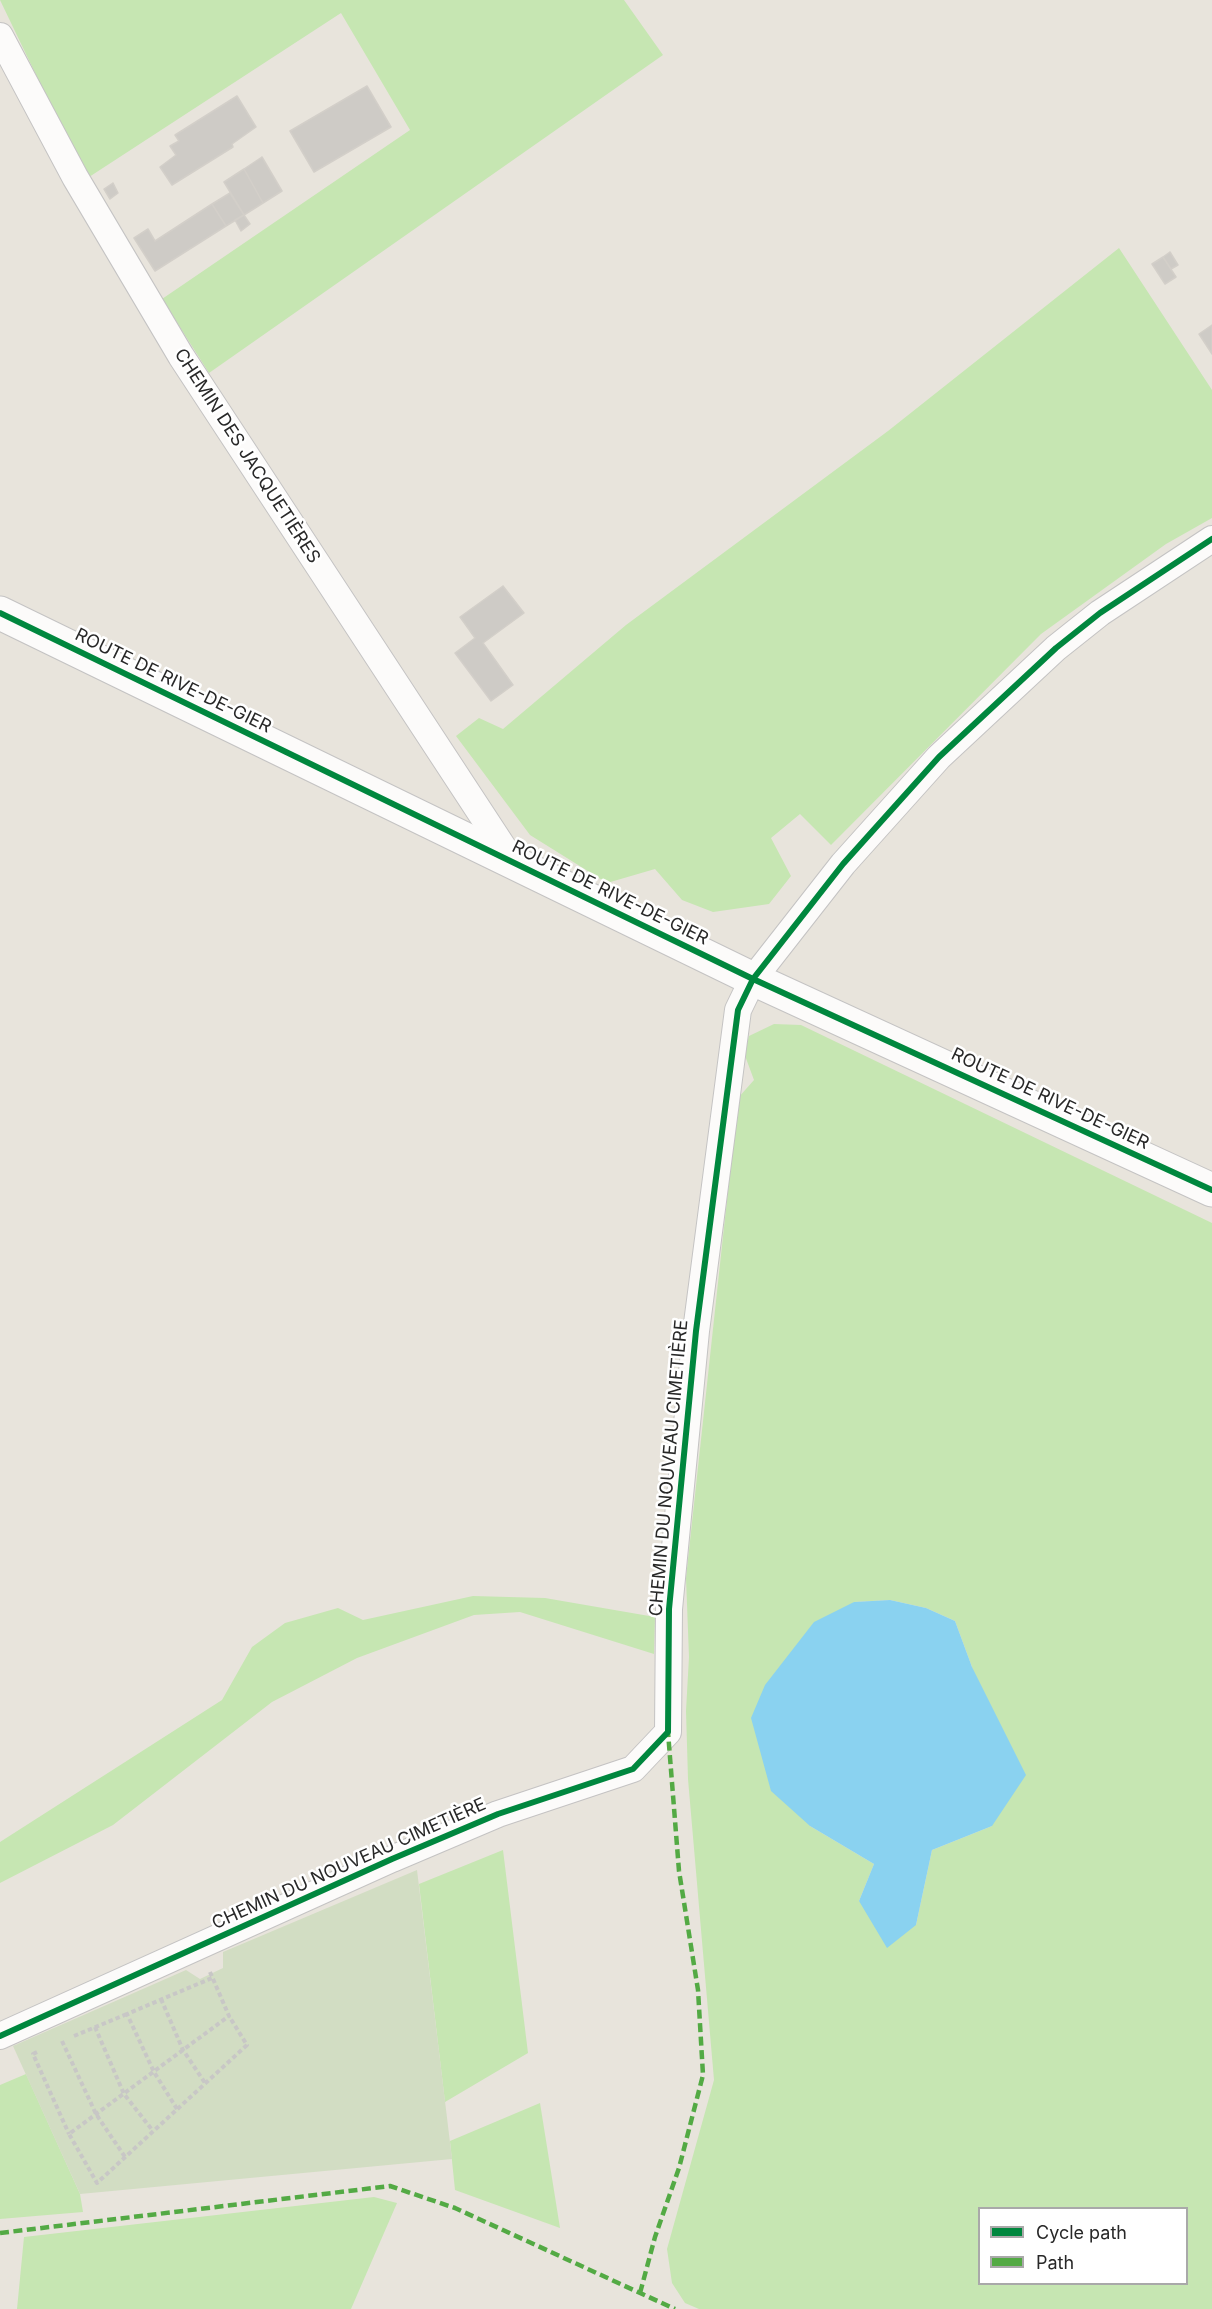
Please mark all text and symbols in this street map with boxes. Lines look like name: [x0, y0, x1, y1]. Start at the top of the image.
street label: CHEMIN DES JACQUETIÈRES: [169, 345, 325, 567]
street label: ROUTE DE RIVE-DE-GIER: [71, 624, 275, 738]
street label: ROUTE DE RIVE-DE-GIER: [508, 836, 712, 950]
street label: ROUTE DE RIVE-DE-GIER: [948, 1044, 1152, 1154]
street label: CHEMIN DU NOUVEAU CIMETIÈRE: [645, 1319, 693, 1617]
street label: CHEMIN DU NOUVEAU CIMETIÈRE: [209, 1794, 489, 1934]
legend: [978, 2207, 1188, 2285]
text: Cycle path: [1036, 2222, 1127, 2243]
text: Path: [1036, 2252, 1074, 2273]

